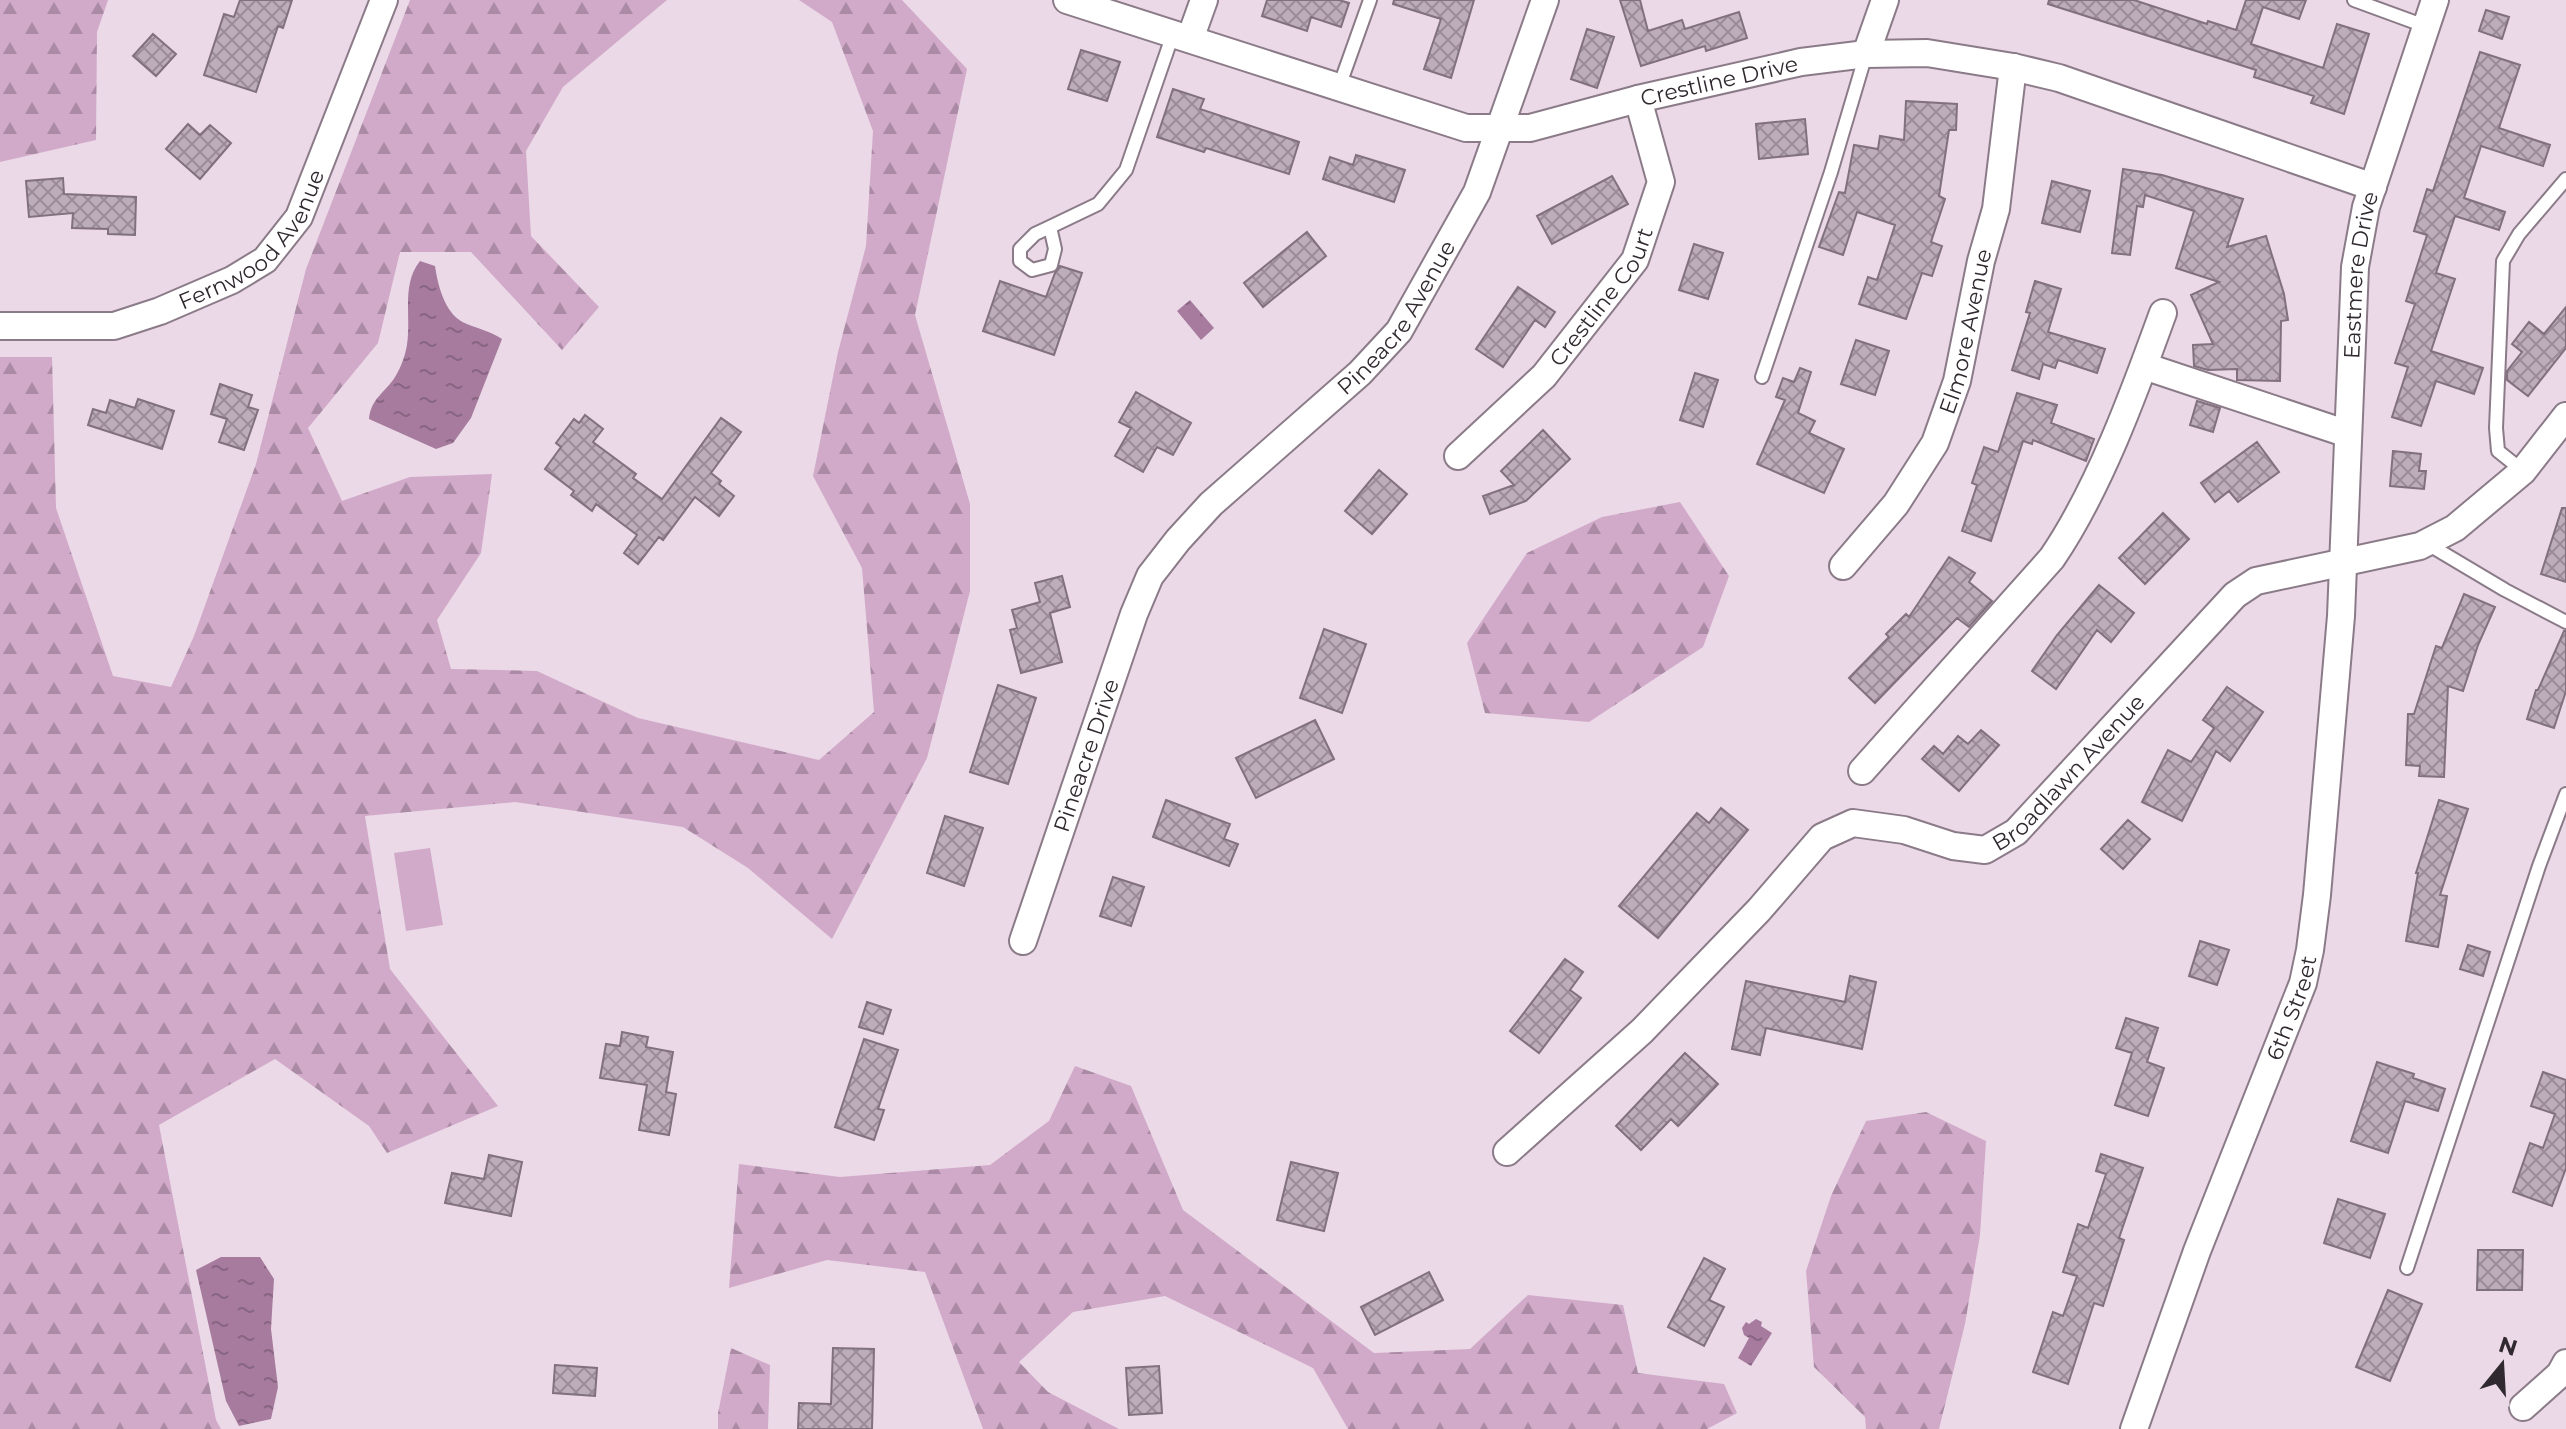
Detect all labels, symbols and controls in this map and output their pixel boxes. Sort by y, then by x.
street label: Crestline Drive [1638,50,1800,112]
street label: Fernwood Avenue [174,166,330,315]
street label: Eastmere Drive [2338,188,2384,360]
street label: Crestline Court [1544,224,1659,372]
street label: Pineacre Avenue [1332,236,1461,401]
street label: Elmore Avenue [1933,246,1998,418]
street label: Pineacre Drive [1048,675,1125,836]
street label: Broadlawn Avenue [1987,689,2151,857]
street label: 6th Street [2261,953,2322,1064]
north arrow [2462,1325,2542,1405]
text: N [2495,1331,2521,1362]

